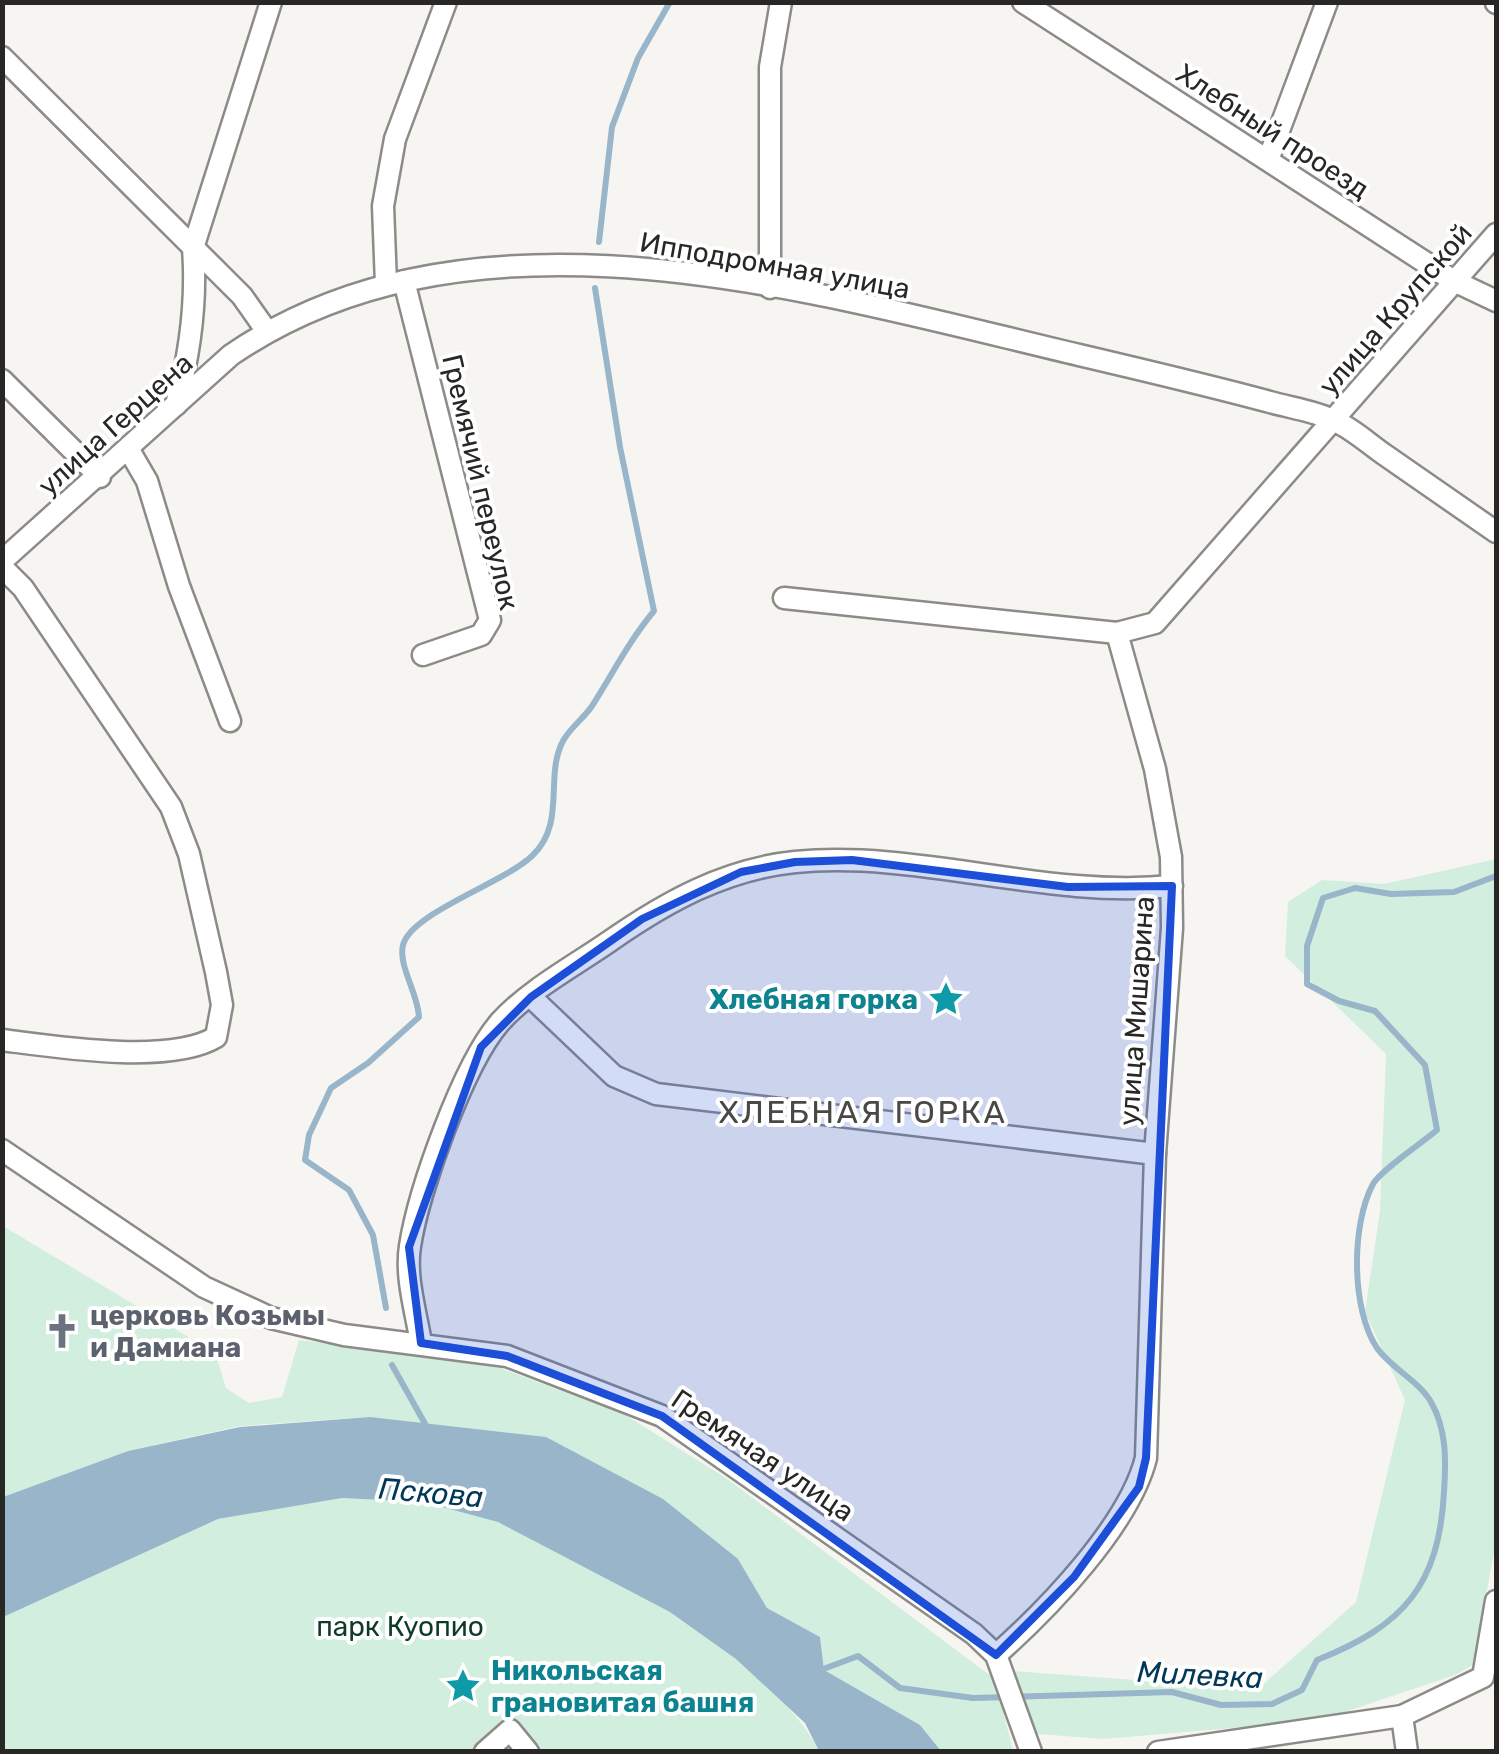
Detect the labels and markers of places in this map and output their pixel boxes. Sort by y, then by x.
place icon: Хлебная горка [927,980,965,1018]
place label: Хлебная горка [709,983,918,1016]
place label: церковь Козьмы и Дамиана [90,1299,325,1364]
church icon: церковь Козьмы и Дамиана [43,1312,81,1350]
place label: Никольская грановитая башня [491,1654,754,1719]
place icon: Никольская грановитая башня [444,1667,482,1705]

